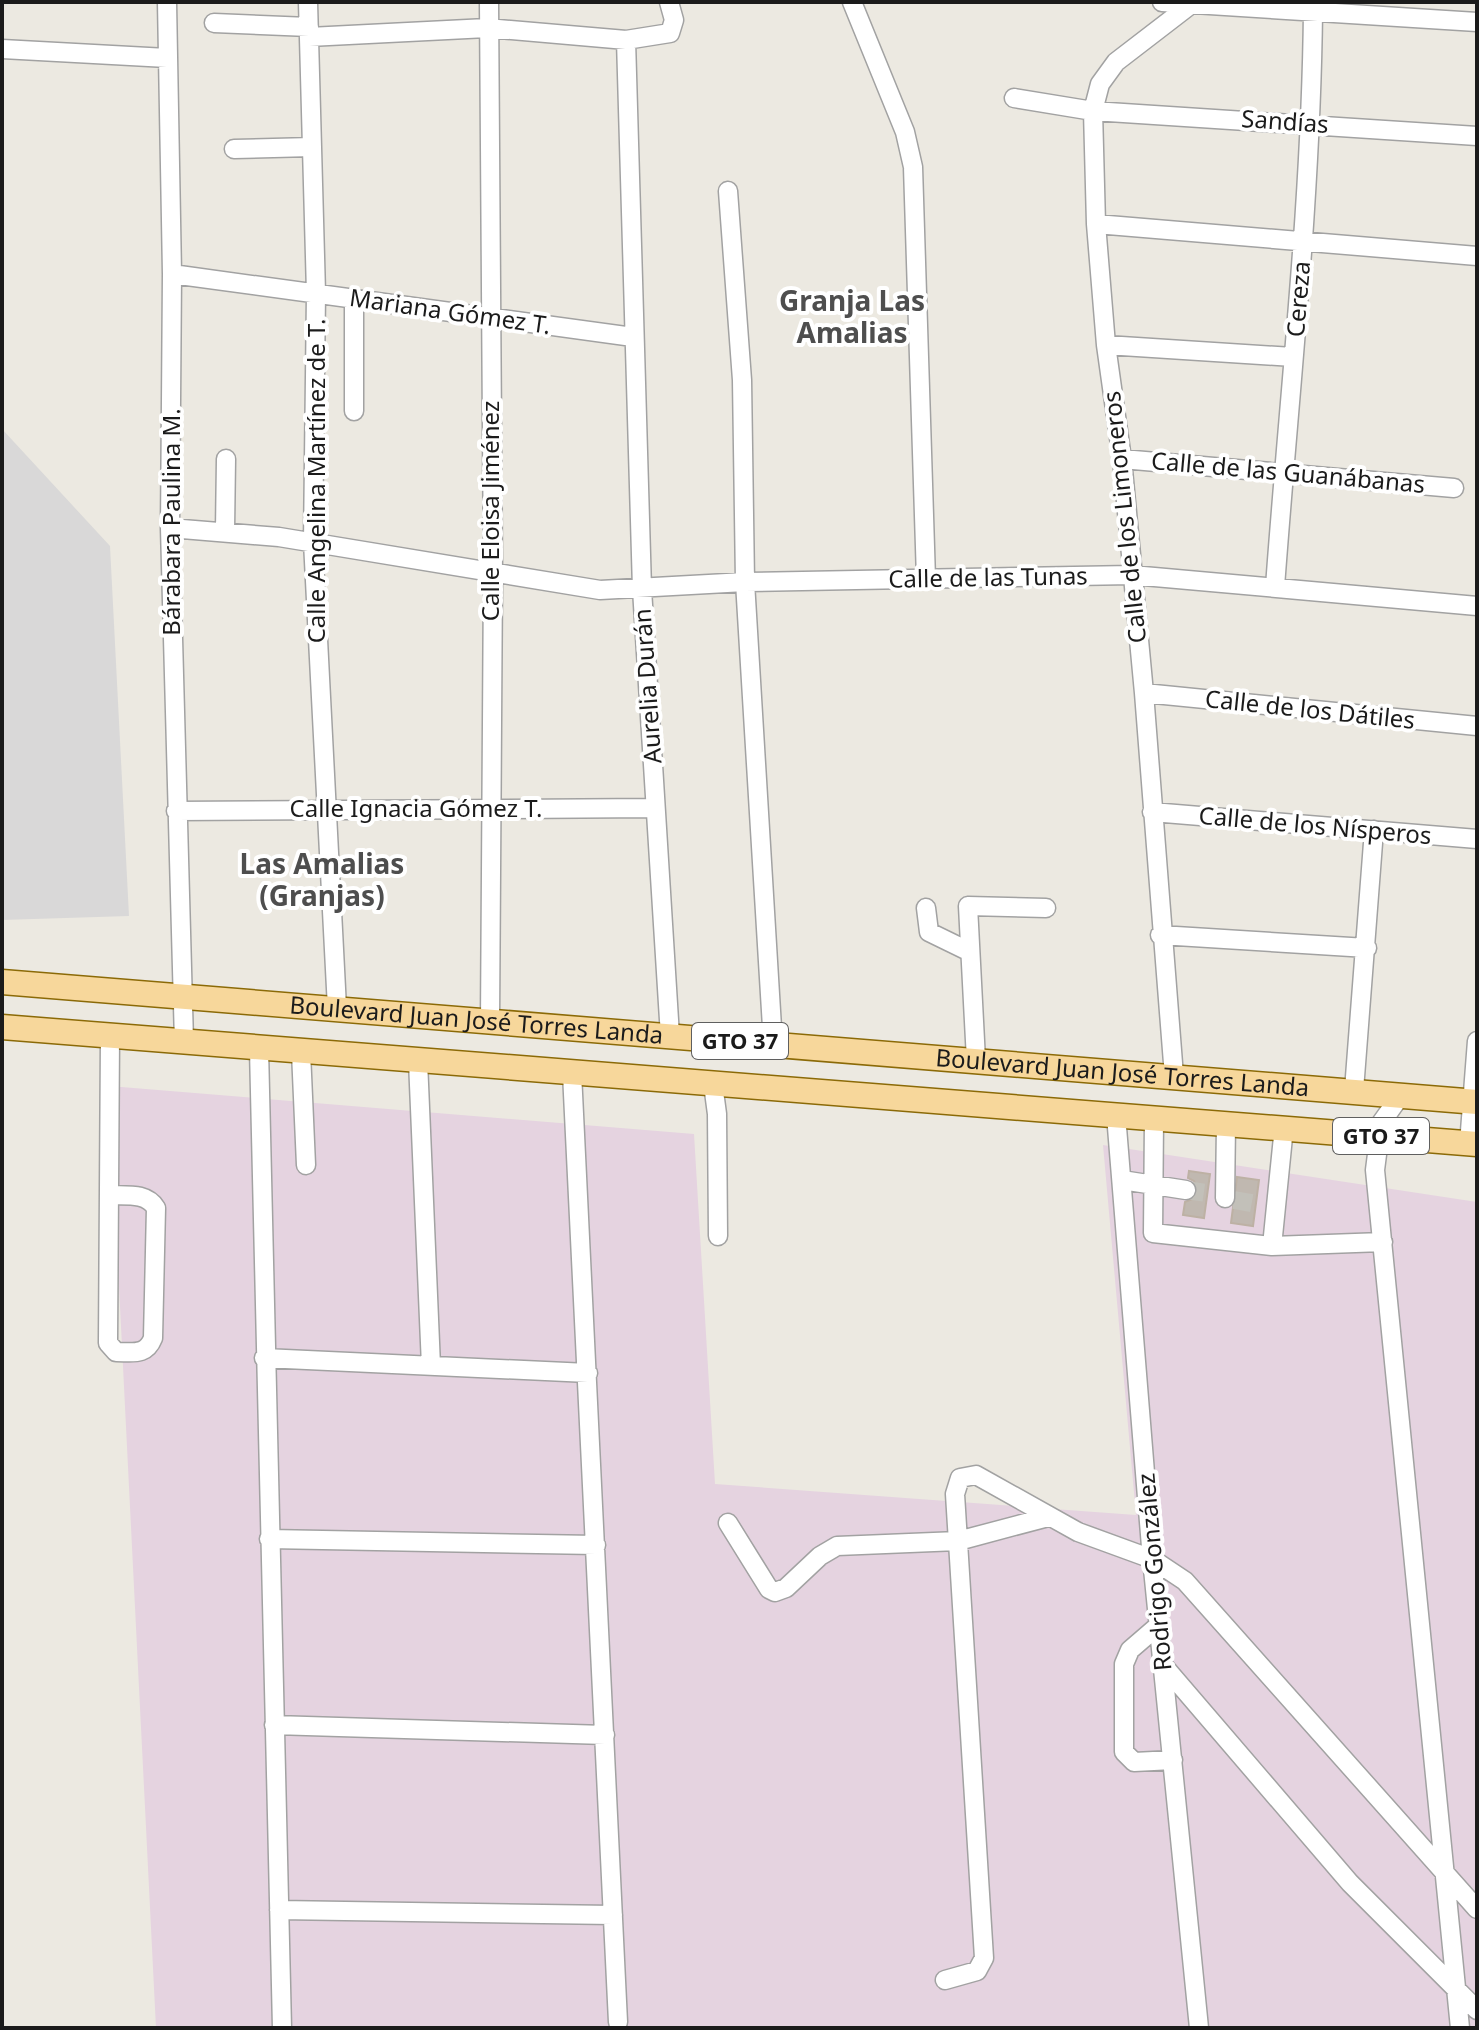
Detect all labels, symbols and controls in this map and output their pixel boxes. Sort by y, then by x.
street label: Sandías [1240,101,1330,140]
street label: Cereza [1278,259,1317,338]
street label: Mariana Gómez T. [347,280,553,341]
district label: Granja Las Amalias [779,281,925,351]
street label: Calle Angelina Martínez de T. [299,319,332,643]
street label: Calle de los Limoneros [1094,389,1153,645]
street label: Calle Eloisa Jiménez [473,401,506,621]
street label: Bárabara Paulina M. [154,408,187,636]
street label: Calle de las Guanábanas [1150,443,1426,500]
street label: Calle de las Tunas [888,558,1088,595]
street label: Aurelia Durán [625,607,668,765]
street label: Calle de los Dátiles [1204,681,1417,736]
street label: Calle Ignacia Gómez T. [290,791,542,824]
street label: Calle de los Nísperos [1197,798,1433,851]
district label: Las Amalias (Granjas) [240,844,404,914]
street label: Boulevard Juan José Torres Landa [288,987,665,1051]
road number: GTO 37 [692,1023,788,1059]
street label: Boulevard Juan José Torres Landa [934,1040,1311,1103]
road number: GTO 37 [1333,1118,1429,1154]
street label: Rodrigo González [1128,1472,1179,1672]

